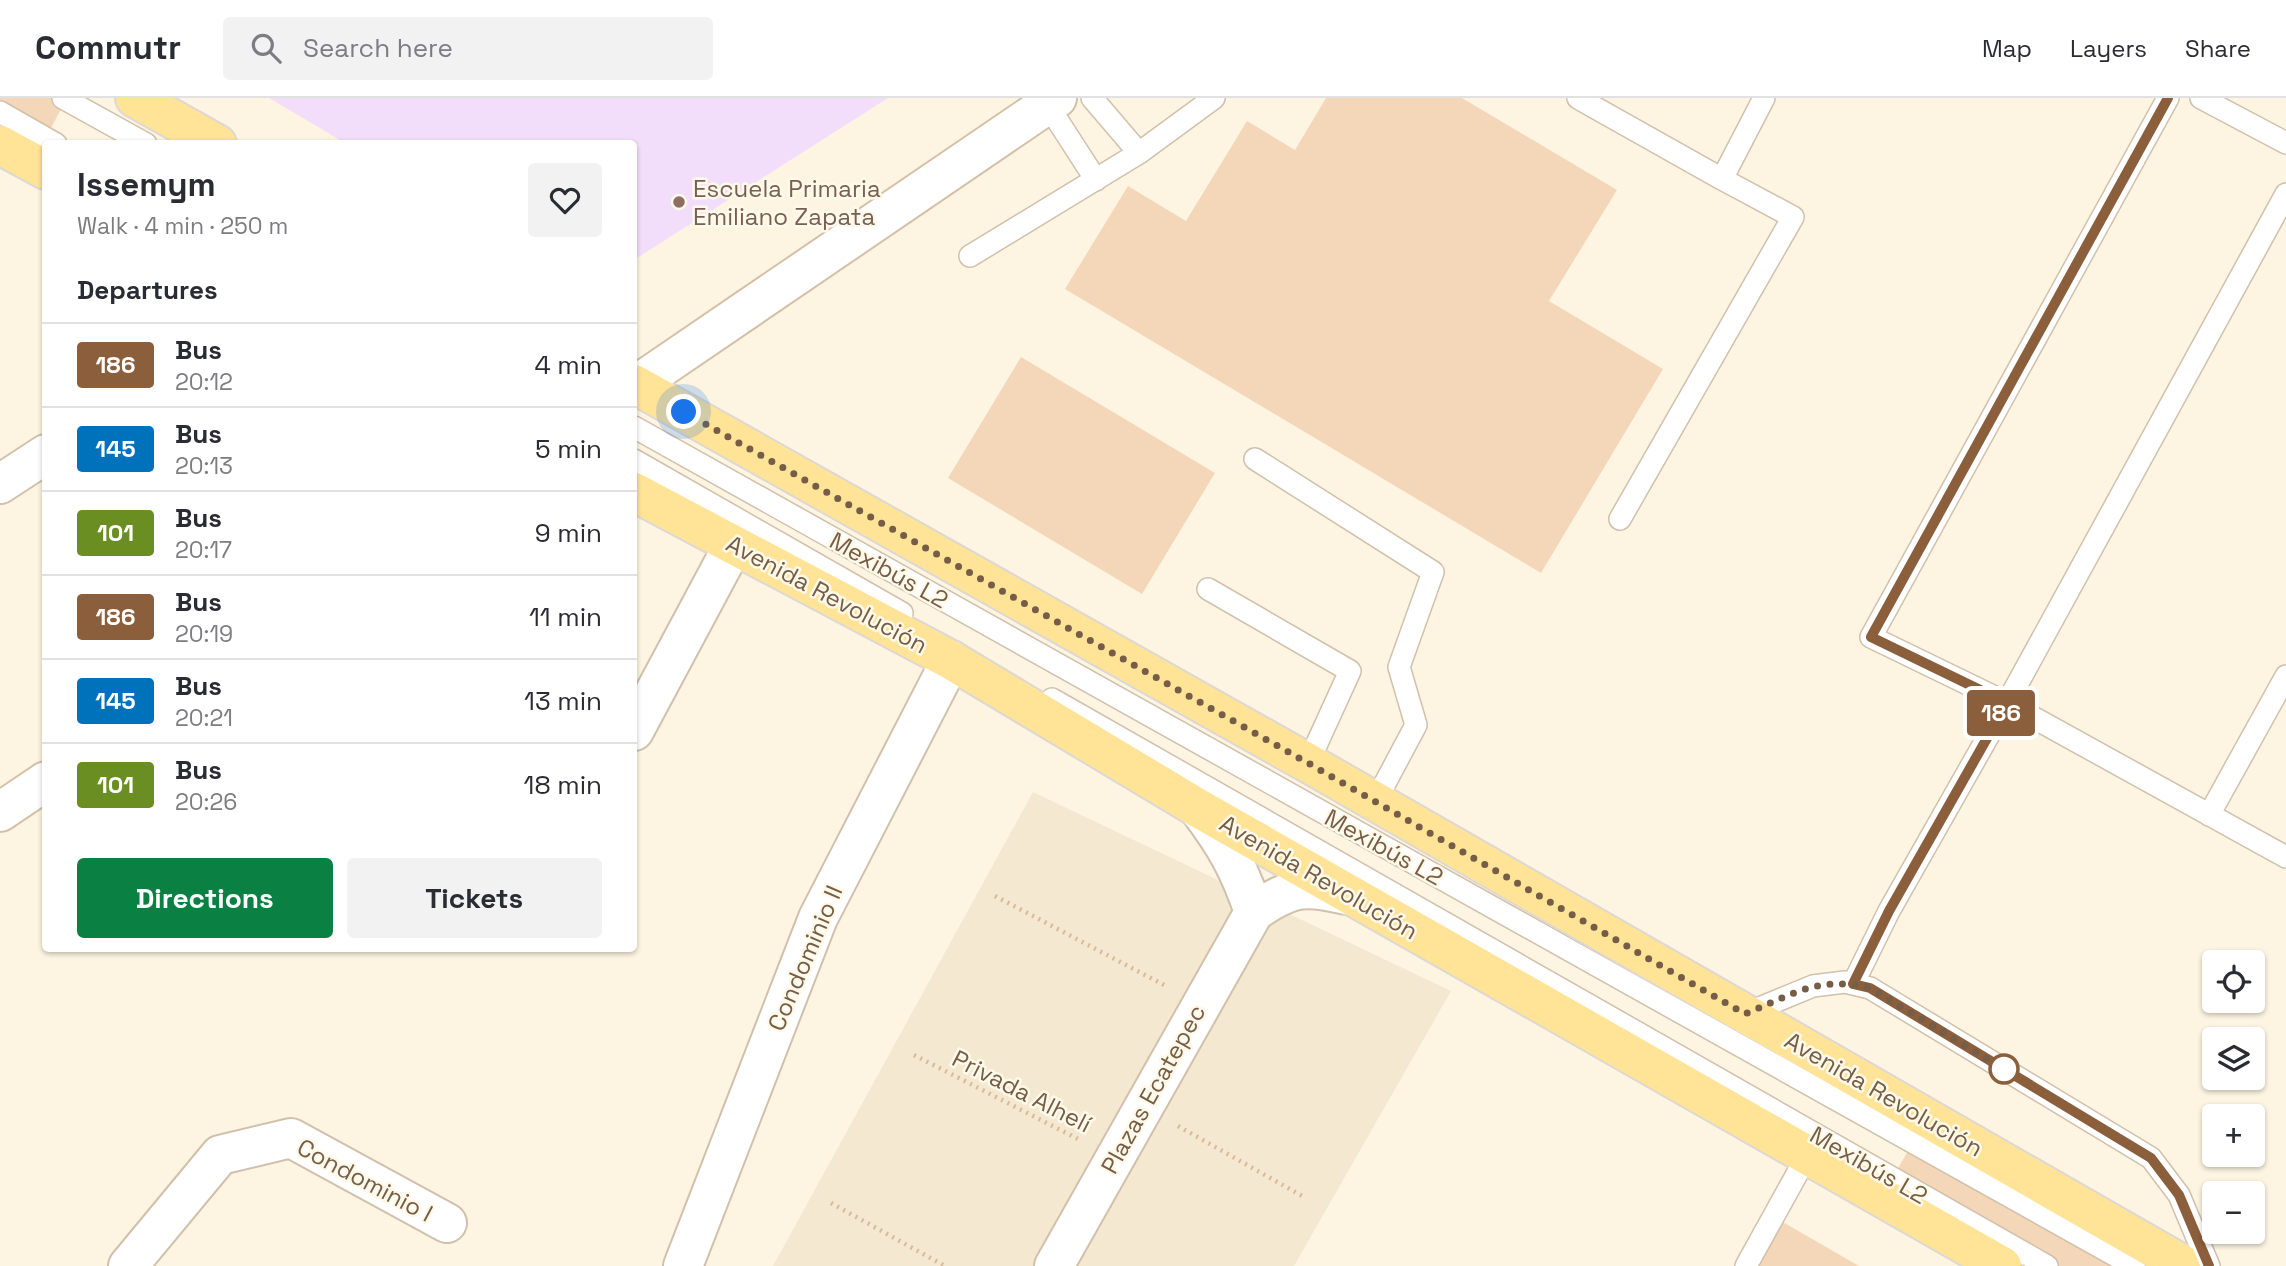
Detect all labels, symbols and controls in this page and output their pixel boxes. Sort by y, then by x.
search box [223,17,713,80]
text: Commutr [35,27,181,69]
icon: search [247,29,285,67]
text: Search here [303,31,453,65]
text: Map [1982,33,2032,64]
text: Layers [2070,33,2147,64]
text: Share [2185,33,2251,64]
button: heart [528,163,602,237]
text: Issemym [77,164,216,206]
place label: Escuela Primaria Emiliano Zapata [693,173,881,232]
marker: Escuela Primaria Emiliano Zapata [671,194,687,210]
text: Walk · 4 min · 250 m [77,211,288,241]
text: Departures [77,273,218,307]
text: Bus [175,333,222,367]
text: 4 min [534,348,602,382]
text: 186 [95,349,136,380]
text: 20:12 [175,367,233,397]
your location [666,394,701,429]
text: Bus [175,417,222,451]
text: 5 min [535,432,602,466]
text: 145 [95,433,136,464]
text: 20:13 [175,451,233,481]
text: Bus [175,501,222,535]
text: 9 min [535,516,602,550]
text: 101 [97,517,134,548]
street label: Mexibús L2 [824,525,954,615]
street label: Avenida Revolución [721,528,933,660]
text: 20:17 [175,535,232,565]
text: Bus [175,585,222,619]
text: 11 min [529,600,602,634]
text: 186 [95,601,136,632]
text: 20:19 [175,619,233,649]
text: Bus [175,669,222,703]
text: 13 min [524,684,602,718]
text: 145 [95,685,136,716]
line badge: 186 [1961,690,2041,736]
text: 186 [1981,697,2021,728]
text: 20:21 [175,703,233,733]
text: Bus [175,753,222,787]
text: 18 min [524,768,602,802]
text: 101 [97,769,134,800]
text: 20:26 [175,787,237,817]
street label: Mexibús L2 [1319,802,1449,892]
street label: Avenida Revolución [1214,808,1424,946]
button: Directions [77,858,333,938]
button: Tickets [347,858,602,938]
street label: Condominio II [760,881,850,1035]
map controls [2202,950,2265,1244]
button: locate [2202,950,2265,1013]
street label: Plazas Ecatepec [1094,999,1212,1179]
street label: Avenida Revolución [1779,1025,1989,1163]
button: layers [2202,1027,2265,1090]
street label: Privada Alhelí [947,1043,1097,1139]
unlabelled marker [1989,1054,2019,1084]
button: + [2202,1104,2265,1167]
street label: Mexibús L2 [1805,1119,1933,1211]
street label: Condominio I [292,1131,438,1229]
button: − [2202,1181,2265,1244]

